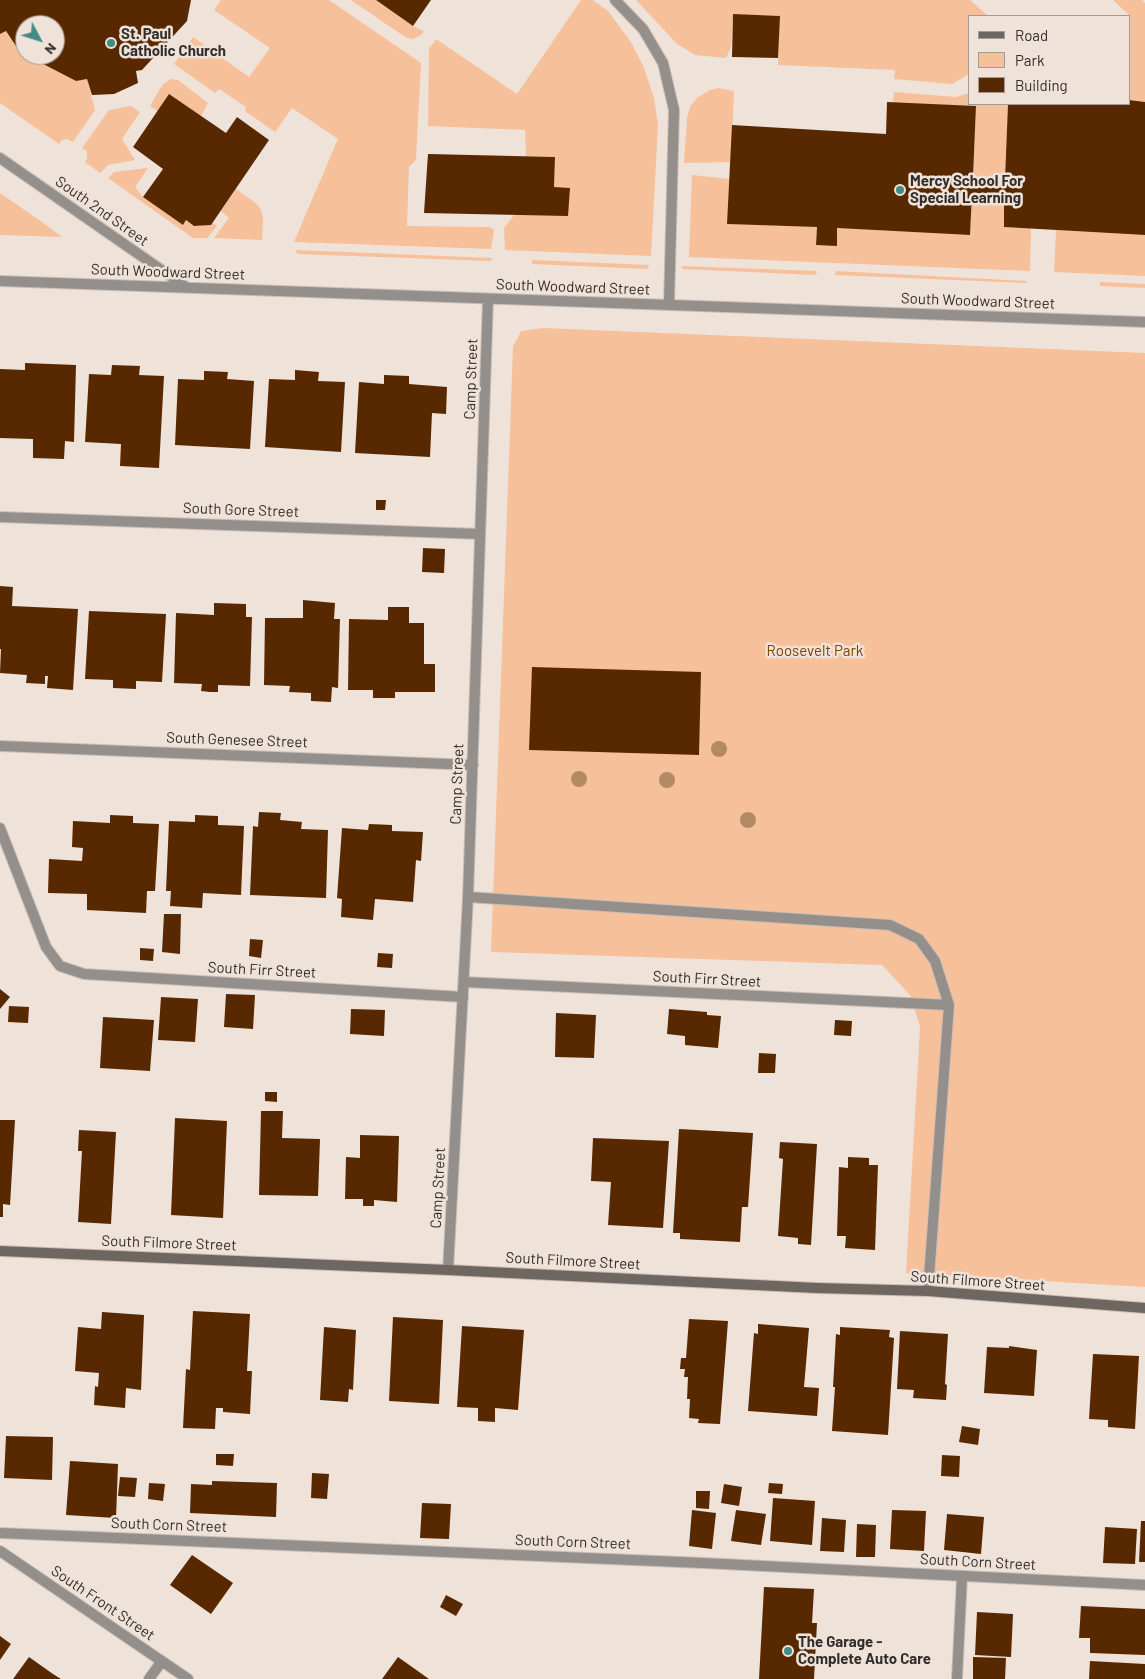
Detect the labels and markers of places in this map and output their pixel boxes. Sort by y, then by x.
place label: St. Paul Catholic Church [121,25,226,60]
marker: St. Paul Catholic Church [105,37,117,49]
place label: Mercy School For Special Learning [910,172,1023,207]
marker: Mercy School For Special Learning [894,184,906,196]
place label: The Garage - Complete Auto Care [798,1633,931,1668]
marker: The Garage - Complete Auto Care [782,1645,794,1657]

